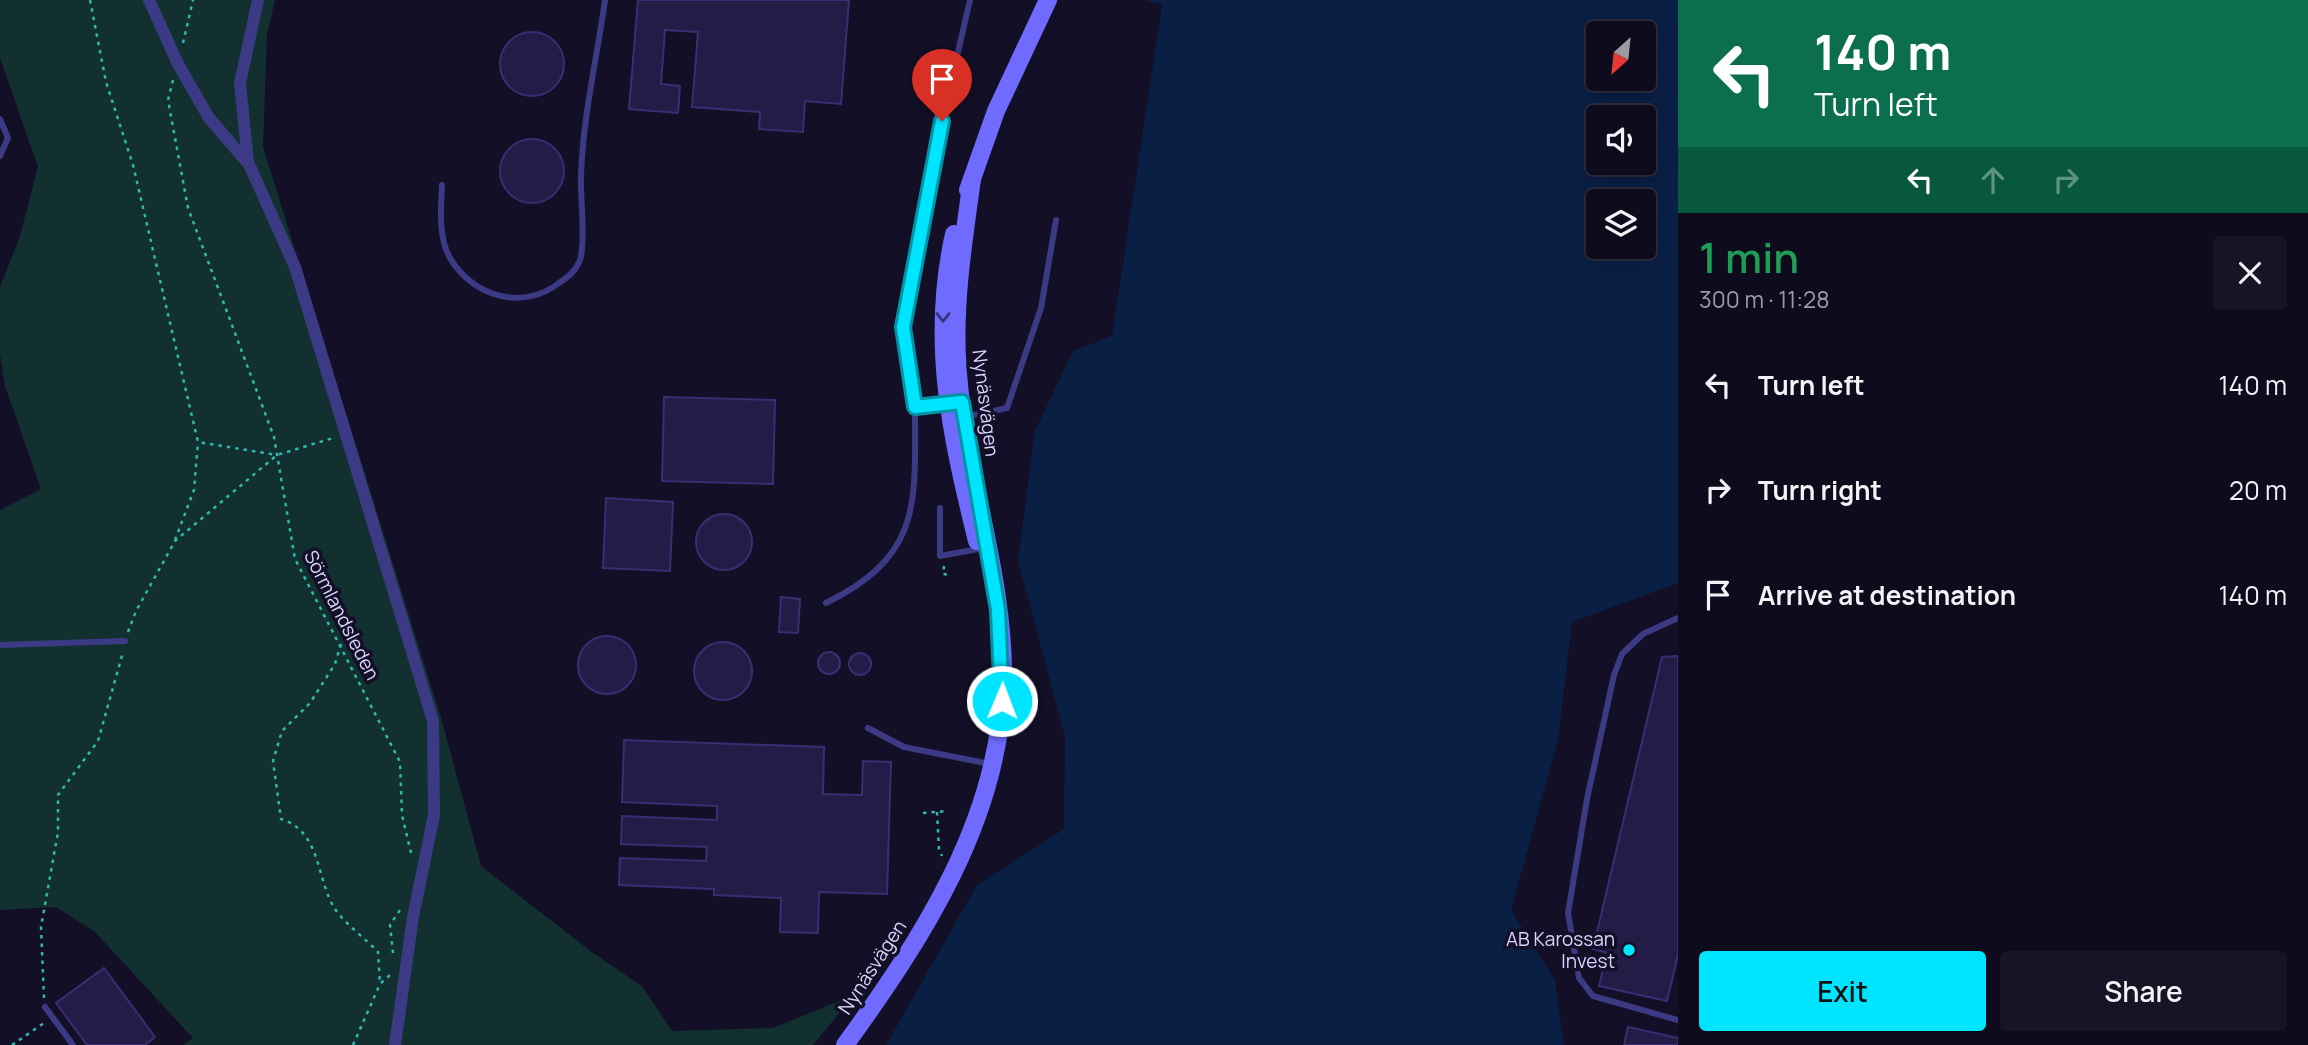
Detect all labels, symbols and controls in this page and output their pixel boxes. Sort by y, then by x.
text: 140 m [1814,18,1951,85]
north arrow [1586,21,1656,91]
map controls [1586,21,1656,259]
icon: left [1699,28,1790,119]
pin [912,49,972,121]
icon: arrive [923,60,961,98]
text: Turn left [1814,82,1938,126]
button: sound [1586,105,1656,175]
icon: left [1901,161,1939,199]
icon: ahead [1974,161,2012,199]
icon: right [2047,161,2085,199]
button: layers [1586,189,1656,259]
text: 1 min [1699,228,1799,286]
button: close [2213,236,2287,310]
text: 300 m · 11:28 [1699,283,1830,315]
one-way arrow [935,312,951,323]
street label: Nynäsvägen [967,348,1005,458]
icon: left [1699,366,1737,404]
text: Turn left [1758,367,1865,403]
text: 140 m [2218,367,2287,403]
icon: right [1699,471,1737,509]
text: Turn right [1758,472,1882,508]
text: 20 m [2229,472,2287,508]
street label: Sörmlandsleden [298,546,386,684]
icon: arrive [1699,576,1737,614]
text: Arrive at destination [1758,577,2016,613]
text: 140 m [2218,577,2287,613]
position arrow [965,664,1039,738]
street label: Nynäsvägen [832,915,912,1019]
place label: AB Karossan Invest [1506,926,1615,974]
marker: AB Karossan Invest [1621,942,1637,958]
button: Exit [1699,951,1986,1031]
button: Share [2000,951,2287,1031]

